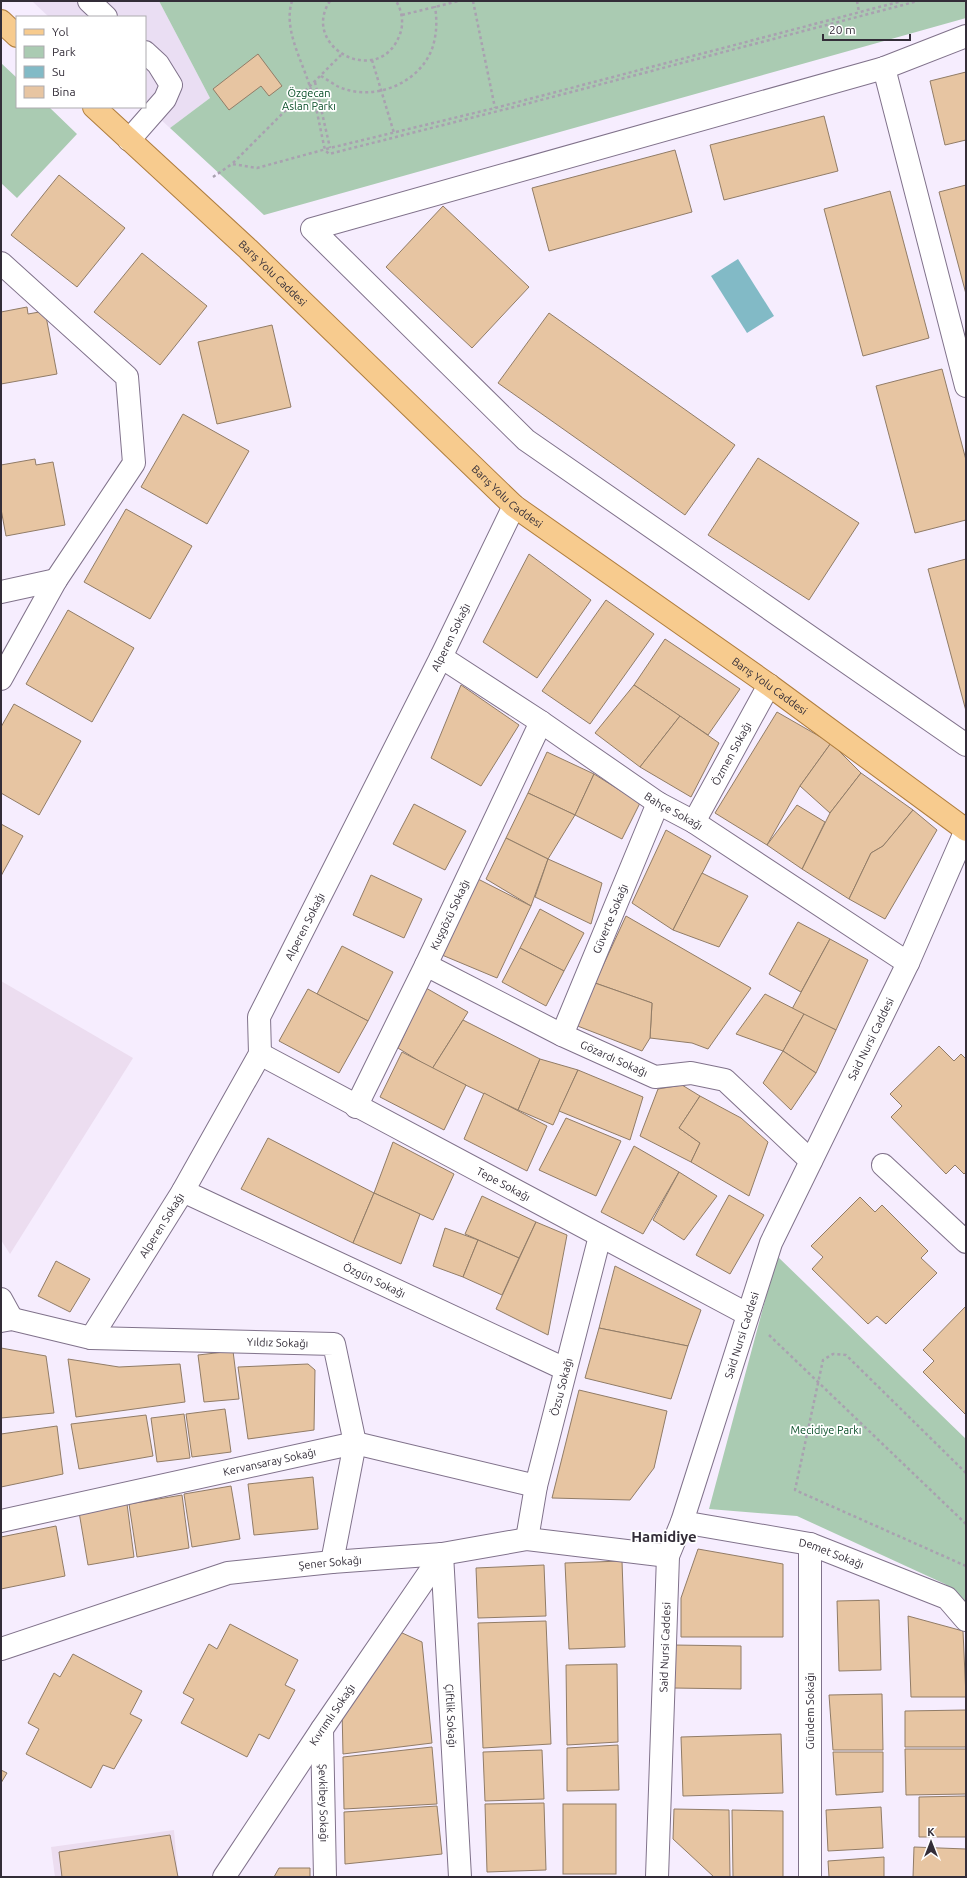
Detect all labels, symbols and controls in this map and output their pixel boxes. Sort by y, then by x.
legend [16,16,146,108]
scale bar [823,16,910,42]
text: 20 m [829,23,856,36]
text: Yol [52,25,69,38]
text: Park [52,45,76,58]
text: Su [52,65,65,78]
text: Bina [52,85,76,98]
park label: Özgecan Aslan Parkı [282,87,336,112]
street label: Barış Yolu Caddesi [236,238,309,308]
street label: Barış Yolu Caddesi [469,463,545,530]
street label: Alperen Sokağı [429,601,472,673]
street label: Barış Yolu Caddesi [730,655,810,717]
street label: Özmen Sokağı [709,720,754,787]
street label: Bahçe Sokağı [642,789,705,832]
street label: Kuşgözü Sokağı [428,877,472,952]
street label: Güverte Sokağı [590,882,630,955]
street label: Alperen Sokağı [283,891,327,962]
street label: Said Nursi Caddesi [846,996,896,1082]
street label: Gözardı Sokağı [578,1038,650,1079]
street label: Tepe Sokağı [475,1165,532,1203]
street label: Alperen Sokağı [137,1191,186,1260]
street label: Özgün Sokağı [341,1260,407,1300]
street label: Said Nursi Caddesi [722,1290,761,1380]
street label: Yıldız Sokağı [247,1336,308,1349]
street label: Özsu Sokağı [548,1357,575,1417]
park label: Mecidiye Parkı [791,1424,861,1436]
street label: Kervansaray Sokağı [222,1446,317,1478]
district label: Hamidiye [631,1528,697,1545]
street label: Demet Sokağı [798,1536,866,1571]
street label: Şener Sokağı [298,1554,362,1572]
street label: Said Nursi Caddesi [657,1602,672,1692]
street label: Gündem Sokağı [804,1673,816,1749]
street label: Kıvrımlı Sokağı [307,1682,357,1748]
street label: Çiftlik Sokağı [443,1683,459,1748]
street label: Şevkibey Sokağı [317,1764,330,1842]
north arrow [911,1822,951,1862]
text: K [927,1826,935,1838]

